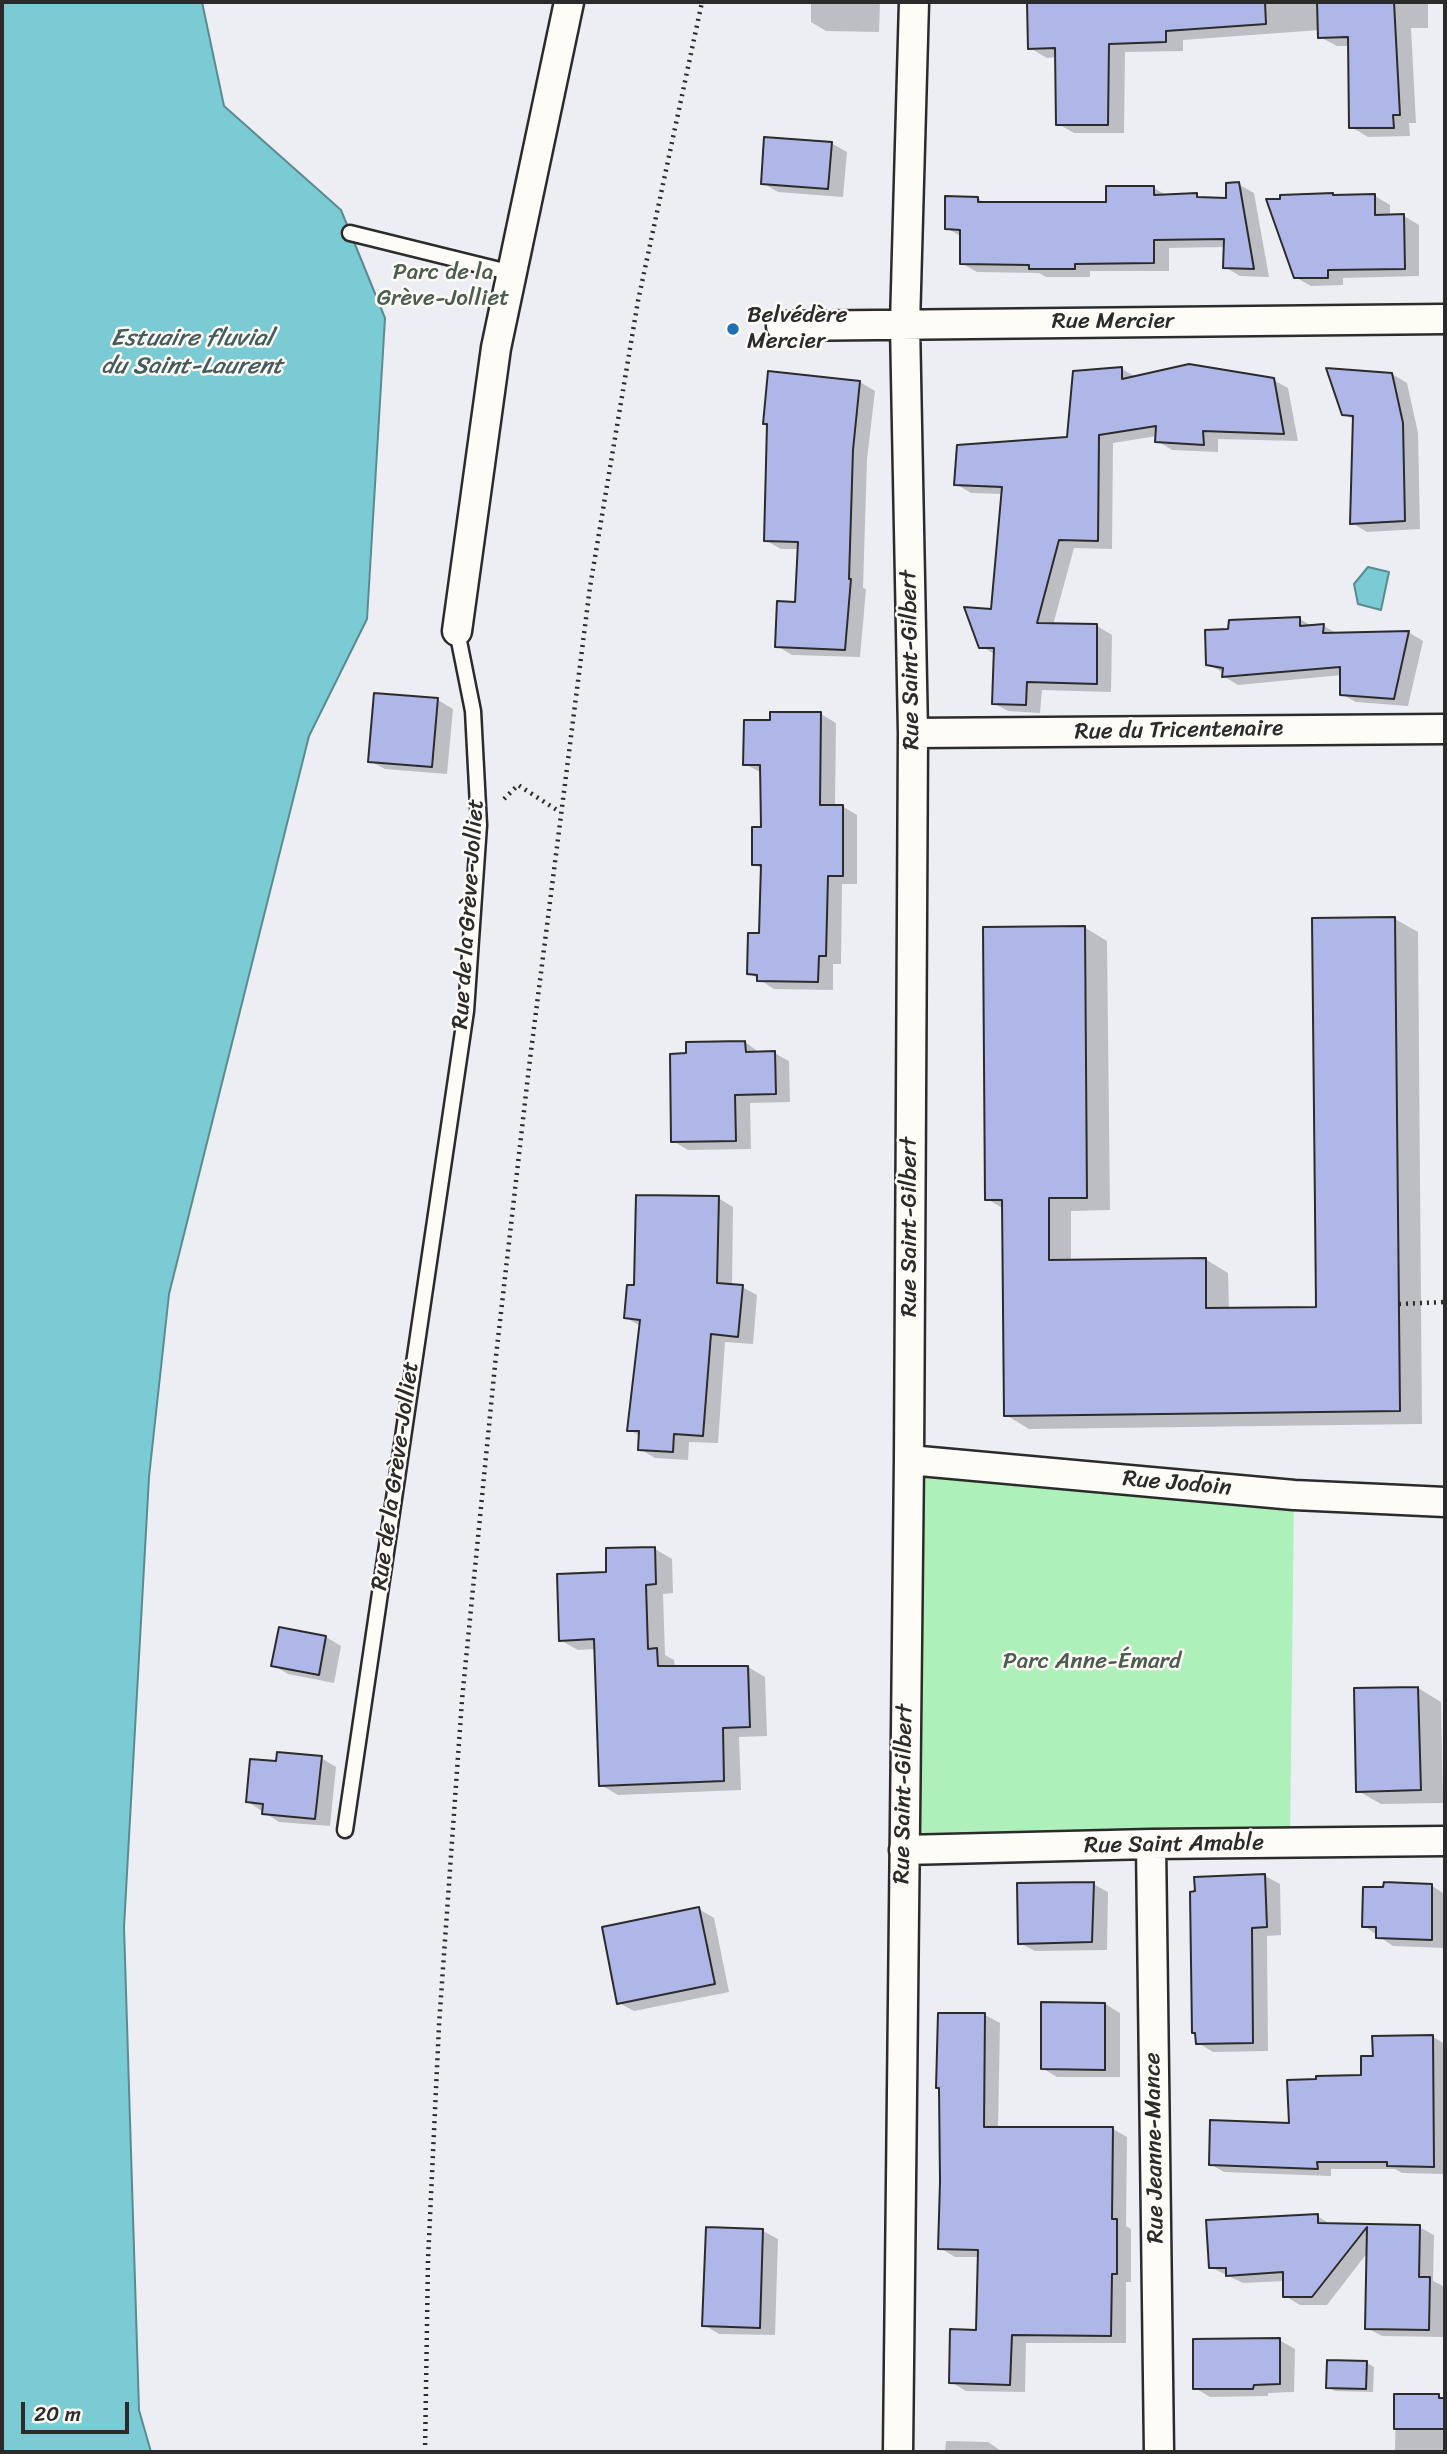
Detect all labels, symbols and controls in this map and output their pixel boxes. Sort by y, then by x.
park label: Parc de la Grève-Jolliet [377,259,509,313]
place label: Belvédère Mercier [747,302,848,356]
street label: Rue Mercier [1052,308,1174,336]
marker: Belvédère Mercier [725,321,741,337]
water label: Estuaire fluvial du Saint-Laurent [101,325,283,381]
street label: Rue Saint-Gilbert [896,570,926,750]
street label: Rue du Tricentenaire [1074,715,1284,747]
street label: Rue de la Grève-Jolliet [447,798,491,1030]
street label: Rue Saint-Gilbert [896,1137,924,1317]
street label: Rue de la Grève-Jolliet [366,1360,426,1592]
street label: Rue Jodoin [1121,1465,1233,1503]
park label: Parc Anne-Émard [1003,1648,1181,1676]
street label: Rue Saint-Gilbert [889,1704,919,1884]
street label: Rue Saint Amable [1084,1830,1264,1860]
street label: Rue Jeanne-Mance [1140,2052,1170,2244]
scale bar [24,2388,133,2432]
text: 20 m [34,2395,81,2433]

